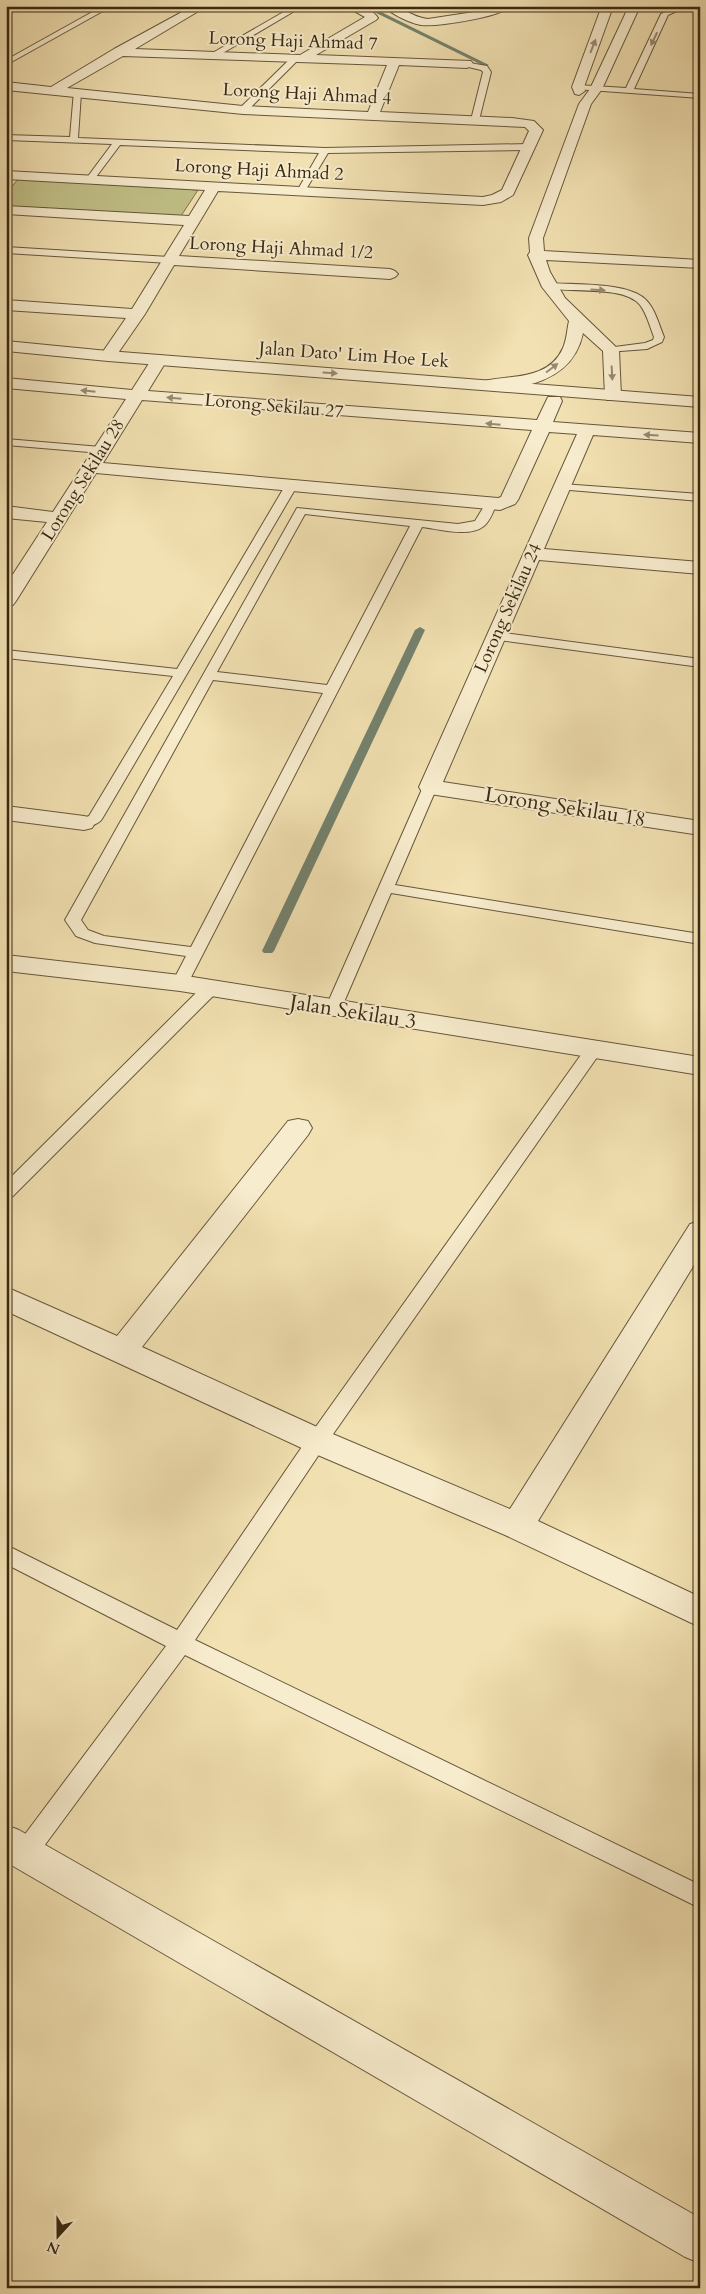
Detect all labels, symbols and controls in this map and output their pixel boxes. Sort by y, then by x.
street label: Lorong Haji Ahmad 7 [208,26,378,56]
one-way arrow [649,32,657,46]
one-way arrow [589,38,597,53]
street label: Lorong Haji Ahmad 4 [222,77,392,111]
street label: Lorong Haji Ahmad 2 [174,153,344,187]
street label: Lorong Haji Ahmad 1/2 [188,231,374,265]
one-way arrow [591,286,607,294]
street label: Jalan Dato' Lim Hoe Lek [255,336,450,374]
one-way arrow [545,363,558,374]
one-way arrow [608,365,616,381]
one-way arrow [322,369,338,377]
one-way arrow [79,386,95,394]
street label: Lorong Sekilau 27 [203,387,345,425]
one-way arrow [166,394,182,402]
street label: Lorong Sekilau 28 [35,414,131,546]
one-way arrow [485,419,501,427]
one-way arrow [643,430,659,438]
street label: Lorong Sekilau 24 [468,539,548,677]
street label: Lorong Sekilau 18 [482,780,648,834]
street label: Jalan Sekilau 3 [285,987,418,1036]
north arrow [32,2212,82,2262]
text: N [44,2237,63,2259]

